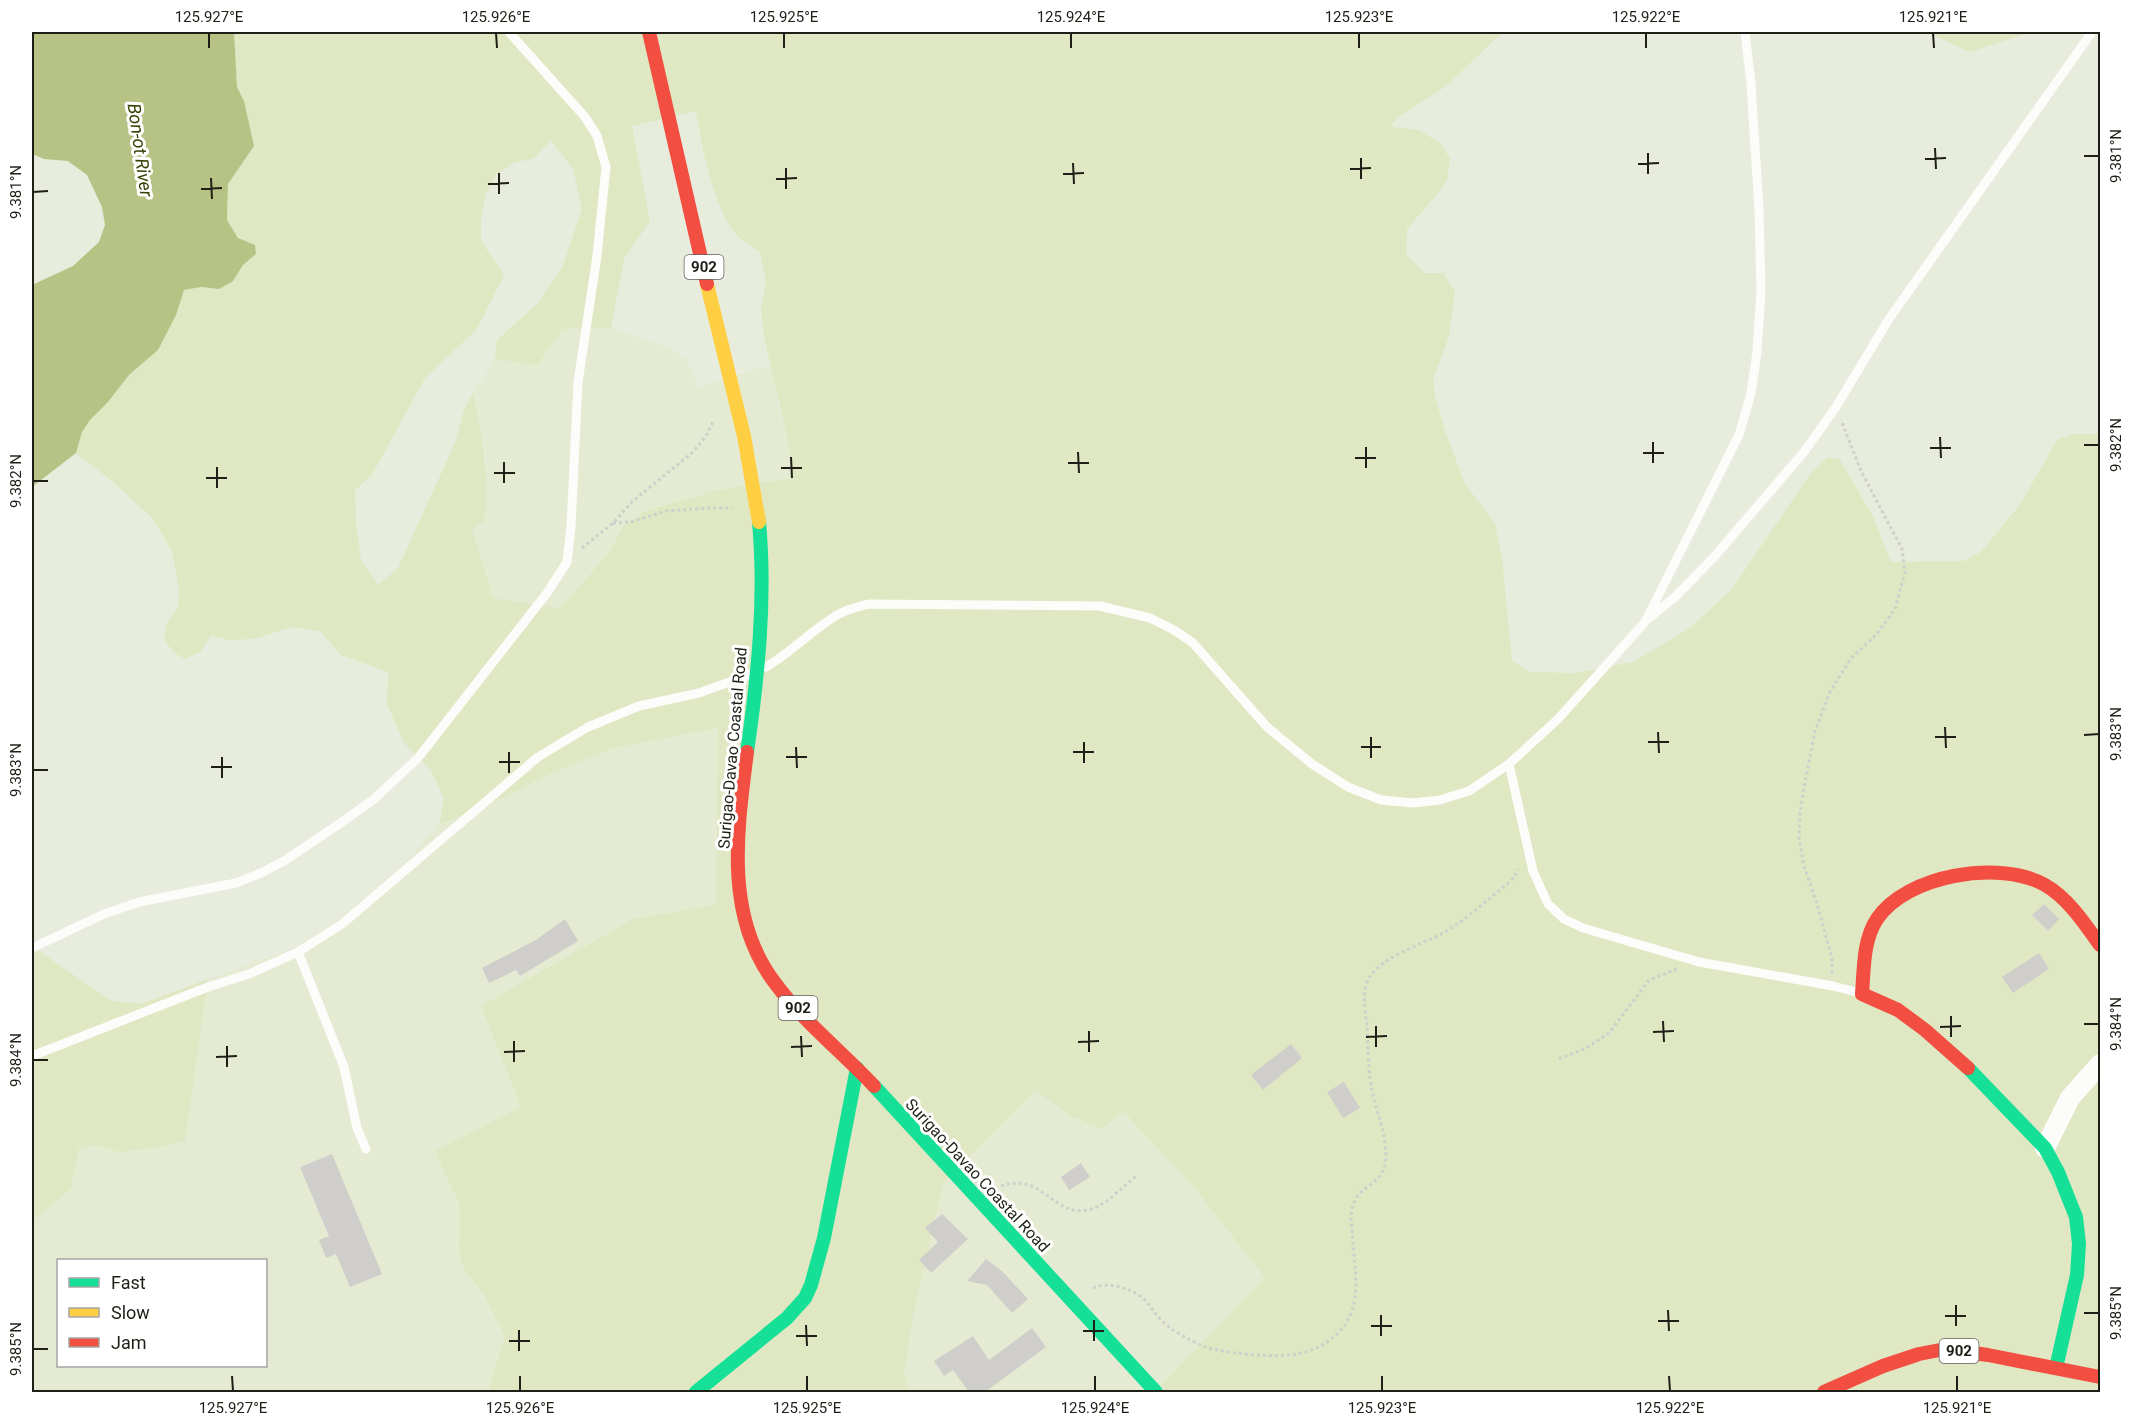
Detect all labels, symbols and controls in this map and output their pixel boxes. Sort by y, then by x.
text: 125.927°E [175,8,244,26]
text: 125.926°E [462,8,531,26]
text: 125.925°E [750,8,819,26]
text: 125.924°E [1037,8,1106,26]
text: 125.923°E [1325,8,1394,26]
text: 125.922°E [1612,8,1681,26]
text: 125.921°E [1899,8,1968,26]
water label: Bon-ot River [124,102,158,199]
text: 9.381°N [2107,129,2125,183]
text: 9.381°N [7,165,25,219]
road number: 902 [684,255,724,279]
text: 9.382°N [2107,418,2125,472]
text: 9.382°N [7,454,25,508]
street label: Surigao-Davao Coastal Road [714,646,751,850]
text: 9.383°N [2107,707,2125,761]
text: 9.383°N [7,743,25,797]
road number: 902 [778,996,818,1020]
text: 9.384°N [2107,997,2125,1051]
text: 9.384°N [7,1033,25,1087]
street label: Surigao-Davao Coastal Road [902,1095,1054,1256]
legend [57,1259,267,1367]
text: Fast [111,1272,146,1293]
text: 9.385°N [2107,1286,2125,1340]
text: Slow [111,1302,150,1323]
text: 9.385°N [7,1322,25,1376]
text: Jam [111,1332,147,1353]
road number: 902 [1940,1339,1978,1363]
text: 125.927°E [199,1399,268,1417]
text: 125.926°E [486,1399,555,1417]
text: 125.925°E [773,1399,842,1417]
text: 125.924°E [1061,1399,1130,1417]
text: 125.923°E [1348,1399,1417,1417]
text: 125.922°E [1636,1399,1705,1417]
text: 125.921°E [1923,1399,1992,1417]

